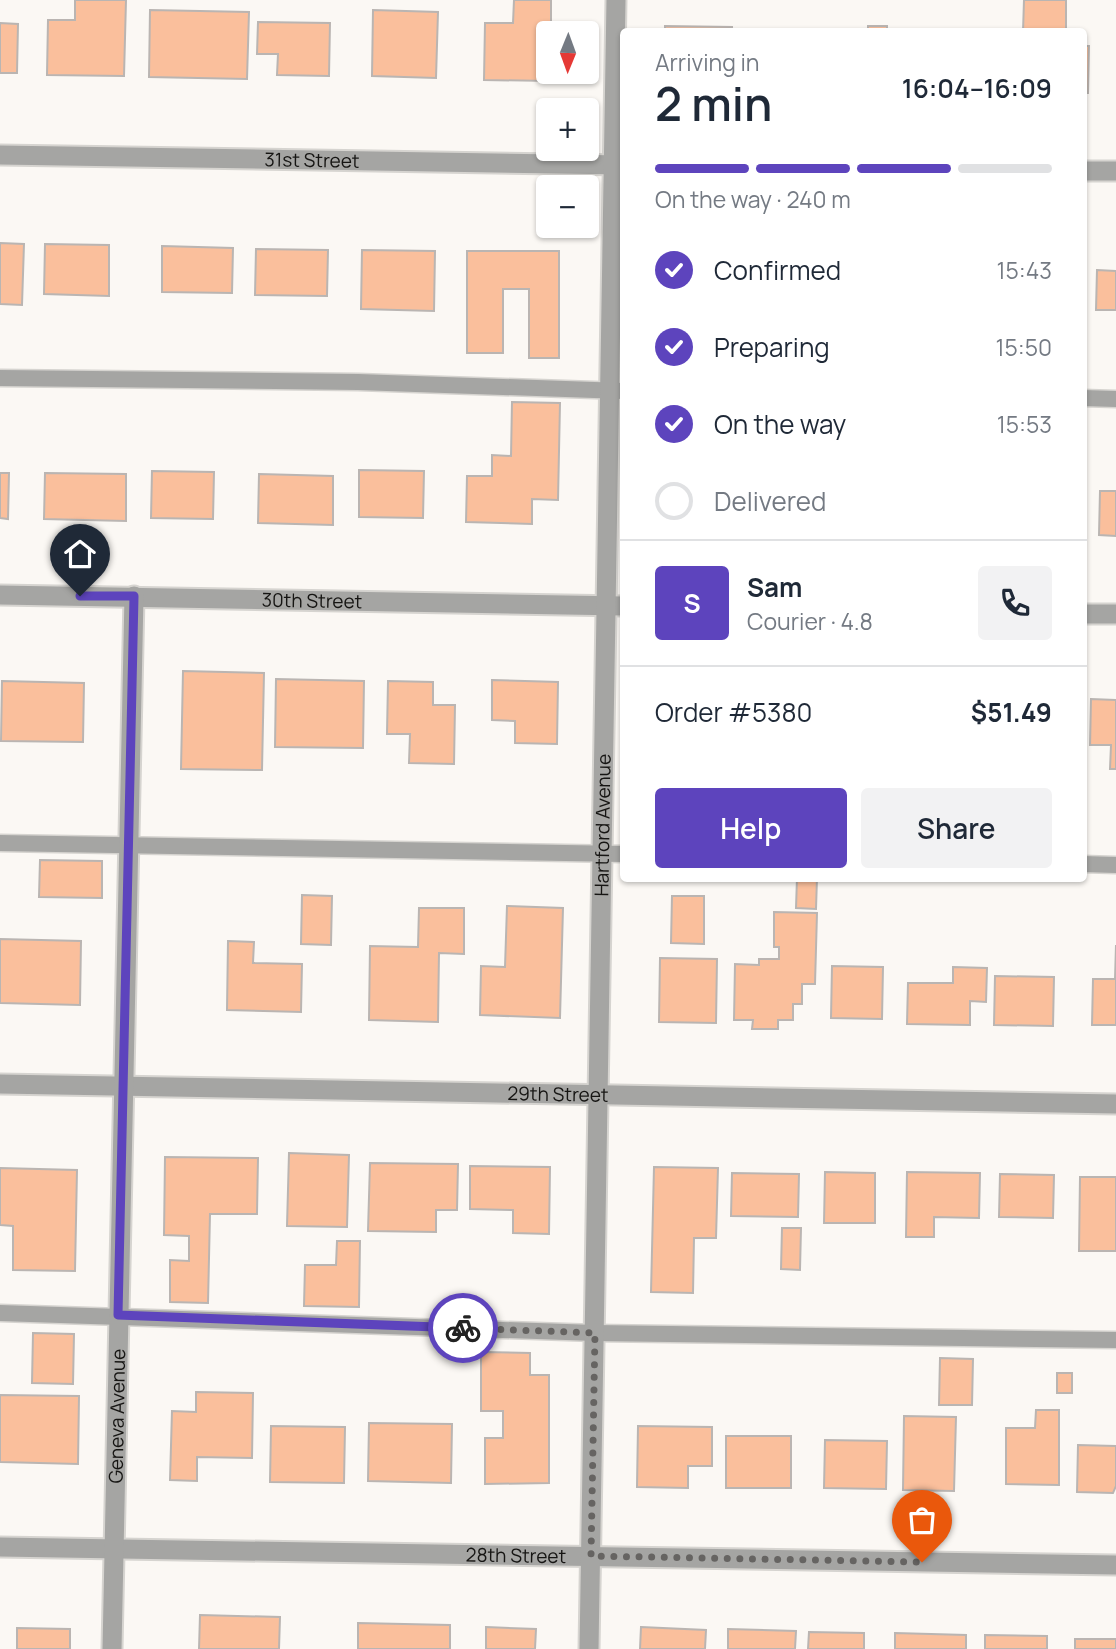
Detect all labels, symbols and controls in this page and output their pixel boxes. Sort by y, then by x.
north arrow [536,21,598,84]
map controls [536,21,599,238]
text: Arriving in [655,46,760,78]
text: 16:04–16:09 [902,70,1052,106]
text: 2 min [655,72,772,135]
button: + [536,98,599,161]
street label: 31st Street [264,146,360,174]
button: − [536,175,599,238]
text: On the way · 240 m [655,183,851,215]
icon: check [655,251,693,289]
text: Confirmed [714,252,841,288]
text: 15:43 [997,254,1052,286]
icon: check [655,328,693,366]
text: Preparing [714,329,830,365]
text: 15:50 [996,331,1052,363]
icon: check [655,405,693,443]
text: On the way [714,406,846,442]
text: 15:53 [997,408,1052,440]
text: Delivered [714,483,826,519]
pin [50,524,110,596]
icon: home [61,535,99,573]
button: phone [978,566,1052,640]
text: Sam [747,569,802,605]
text: S [683,585,701,621]
street label: 30th Street [261,587,363,614]
text: Courier · 4.8 [747,605,873,637]
text: Order #5380 [655,694,812,730]
text: $51.49 [971,694,1052,730]
street label: Hartford Avenue [588,754,617,897]
button: Help [655,788,847,868]
button: Share [861,788,1052,868]
street label: 29th Street [507,1080,609,1108]
courier [428,1293,498,1363]
icon: bike [444,1309,482,1347]
street label: Geneva Avenue [102,1348,131,1484]
pin [892,1490,952,1562]
icon: bag [903,1501,941,1539]
street label: 28th Street [465,1542,566,1569]

